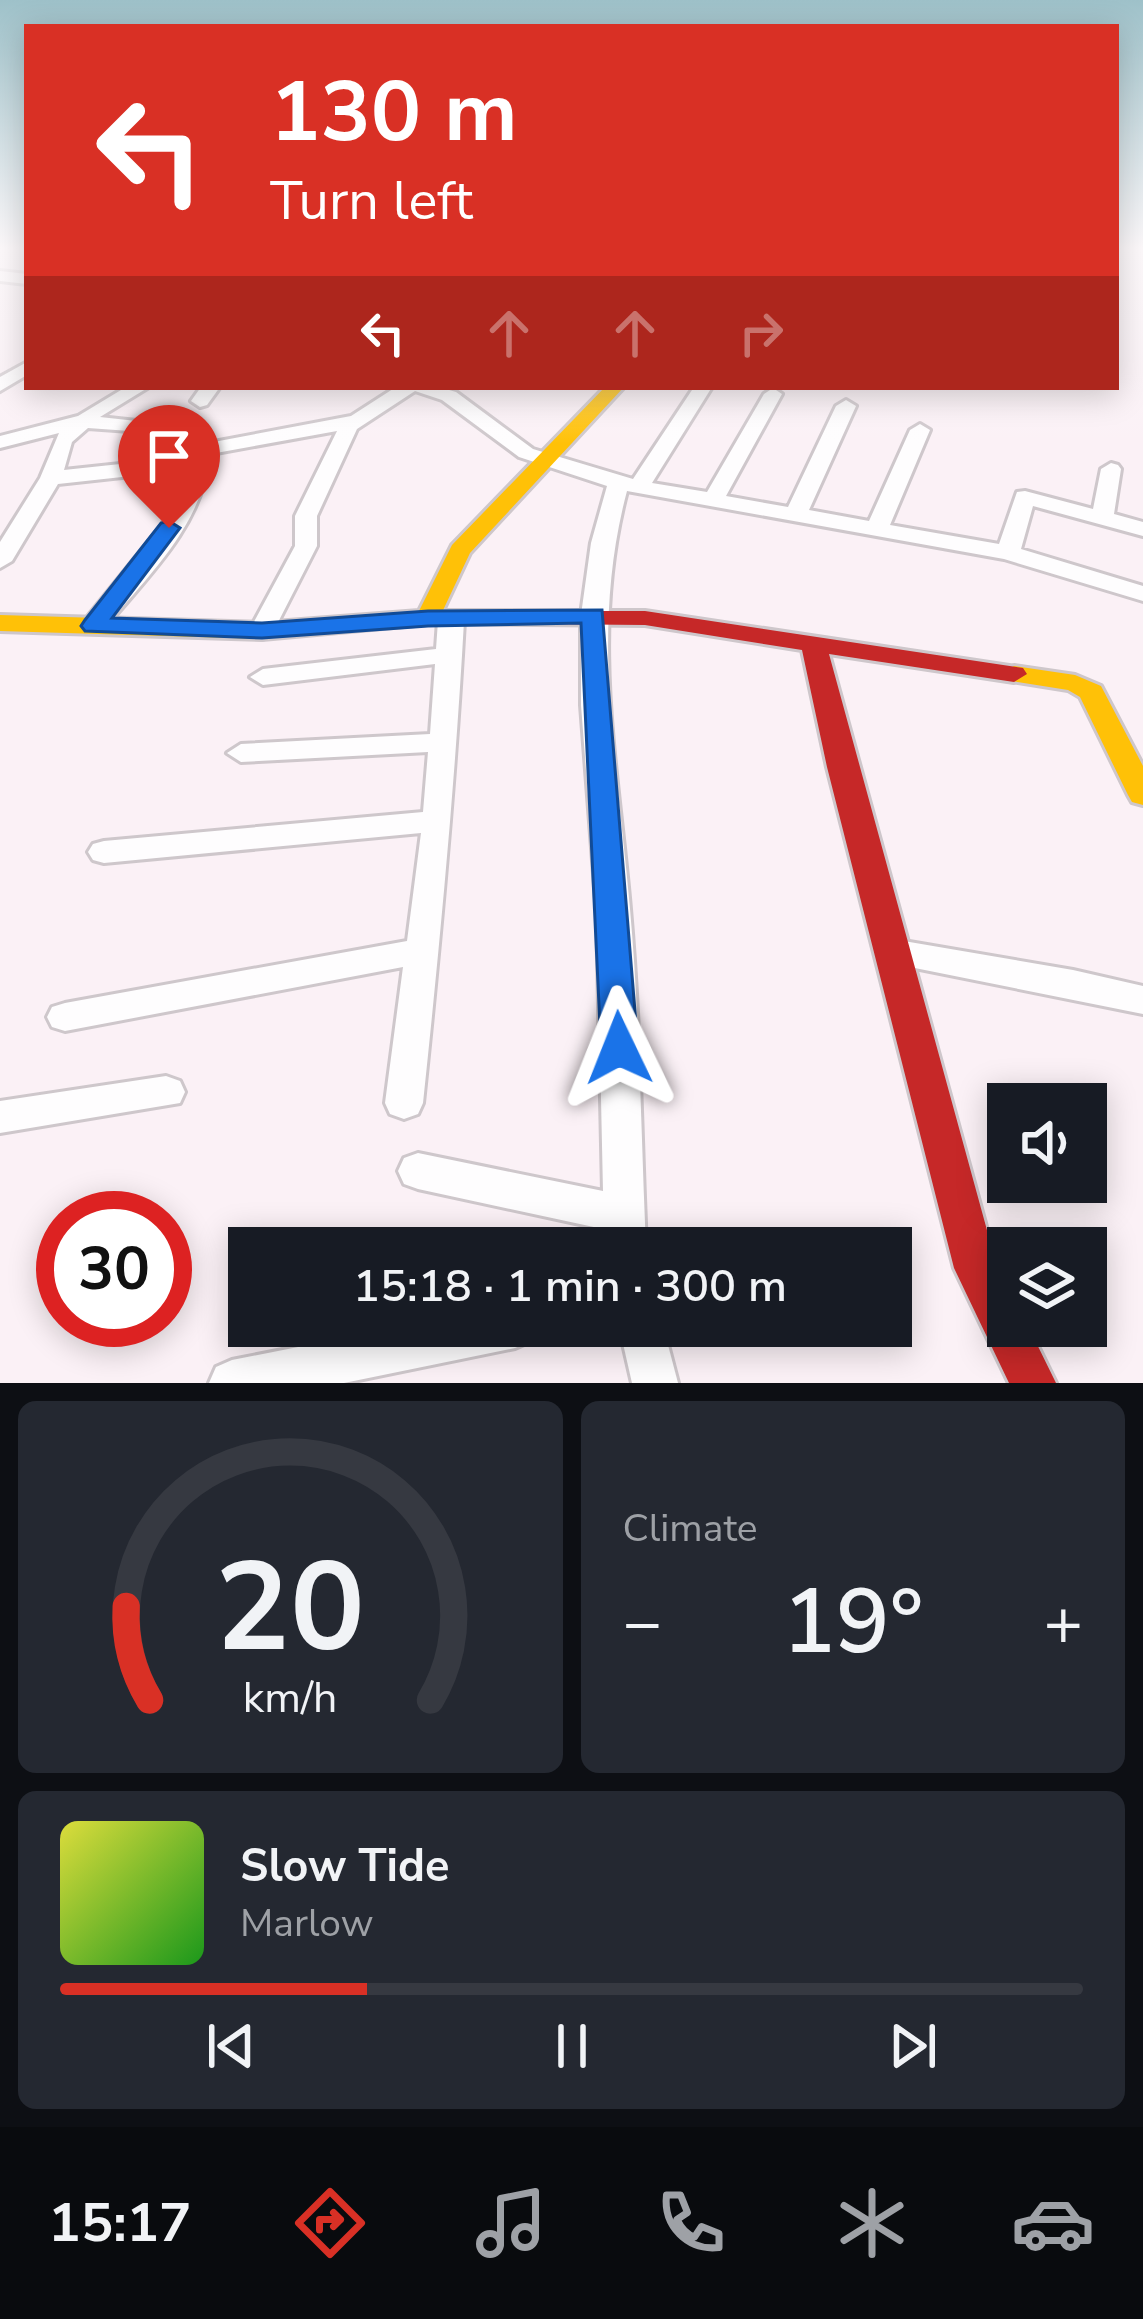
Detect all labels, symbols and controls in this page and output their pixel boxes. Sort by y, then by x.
text: 130 m [270,55,518,170]
icon: left [72,72,228,228]
text: Turn left [270,164,473,238]
icon: left [350,300,416,366]
icon: ahead [476,300,542,366]
icon: ahead [602,300,668,366]
icon: right [728,300,794,366]
pin [118,405,220,528]
icon: arrive [136,423,202,489]
position arrow [556,985,682,1111]
map controls [987,1083,1107,1347]
button: sound [987,1083,1107,1203]
speed limit sign: 30 [36,1191,192,1347]
button: layers [987,1227,1107,1347]
text: 15:18 · 1 min · 300 m [353,1256,787,1317]
text: Climate [623,1502,758,1555]
text: 20 [215,1523,365,1693]
text: 19° [782,1561,924,1684]
text: − [623,1578,662,1668]
text: + [1043,1578,1083,1668]
text: km/h [243,1669,338,1727]
text: Slow Tide [240,1836,449,1897]
text: Marlow [240,1897,374,1950]
icon: previous [198,2013,264,2079]
icon: pause [539,2013,605,2079]
icon: next [880,2013,946,2079]
icon: directions [288,2181,372,2265]
icon: music [469,2181,553,2265]
icon: phone [649,2181,733,2265]
icon: climate [830,2181,914,2265]
icon: car [1011,2181,1095,2265]
text: 15:17 [48,2186,191,2260]

